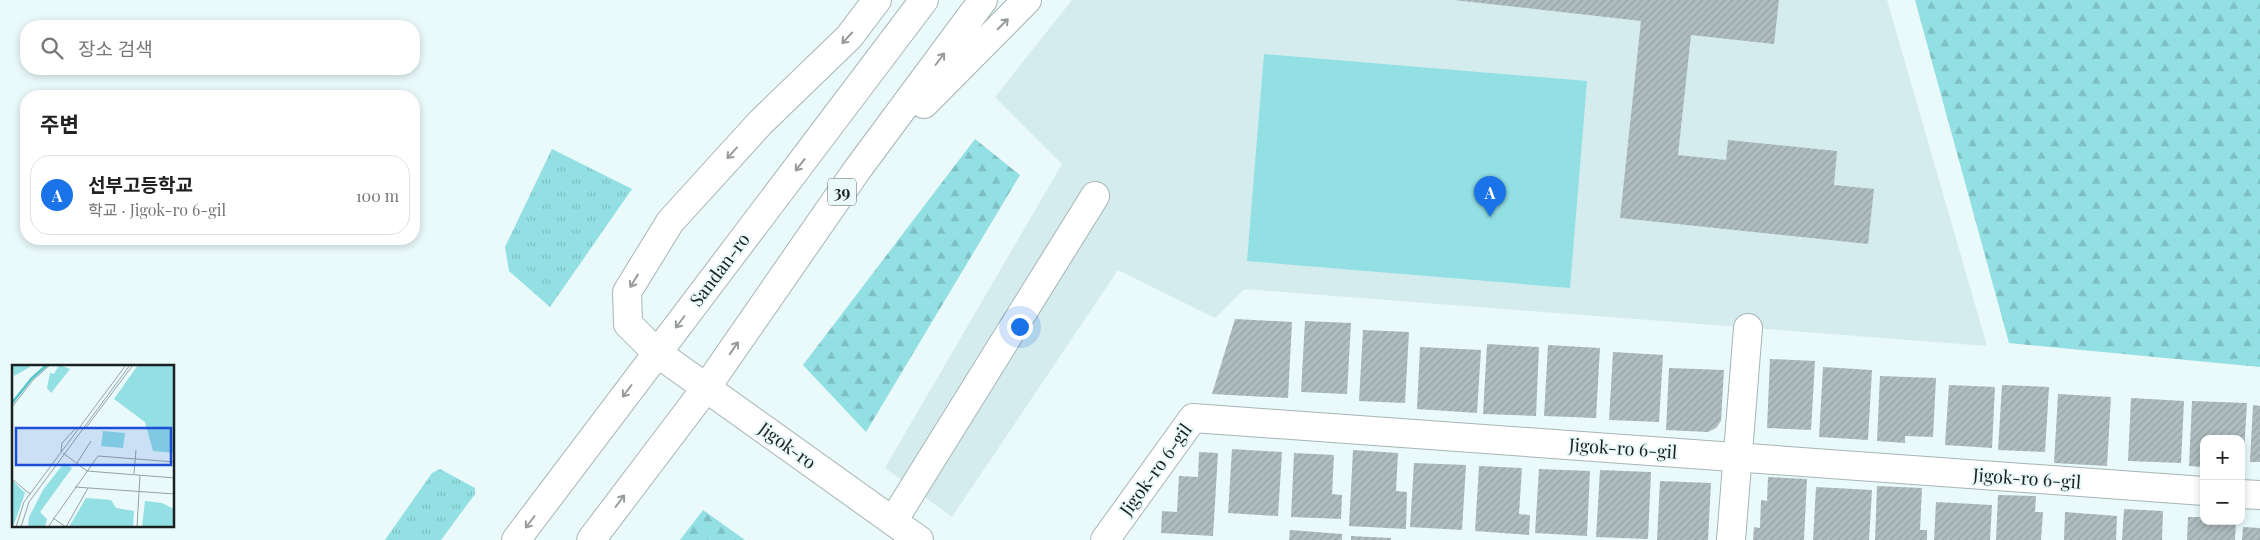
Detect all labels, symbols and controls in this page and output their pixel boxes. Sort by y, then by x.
one-way arrow [997,18,1009,31]
search box [20,20,420,75]
one-way arrow [841,32,853,45]
icon: search [38,34,66,62]
text: 장소 검색 [78,35,153,61]
one-way arrow [935,52,945,66]
text: 주변 [40,109,79,137]
one-way arrow [726,147,738,160]
one-way arrow [795,158,806,171]
text: 선부고등학교 [88,171,193,197]
pin: A [1474,176,1506,217]
road number: 39 [828,178,856,206]
text: A [52,185,62,206]
text: 100 m [356,185,399,206]
text: 학교 · Jigok-ro 6-gil [88,199,226,220]
street label: Sandan-ro [684,228,755,311]
one-way arrow [628,274,638,288]
your location [1007,314,1033,340]
one-way arrow [675,315,685,329]
one-way arrow [729,341,739,355]
inset map [12,365,175,528]
one-way arrow [622,384,633,397]
street label: Jigok-ro [753,416,821,474]
street label: Jigok-ro 6-gil [1113,419,1197,521]
street label: Jigok-ro 6-gil [1567,432,1678,464]
map controls [2200,435,2245,525]
button: + [2200,435,2245,480]
street label: Jigok-ro 6-gil [1971,462,2082,494]
button: − [2200,480,2245,525]
one-way arrow [615,494,625,508]
one-way arrow [525,515,535,529]

